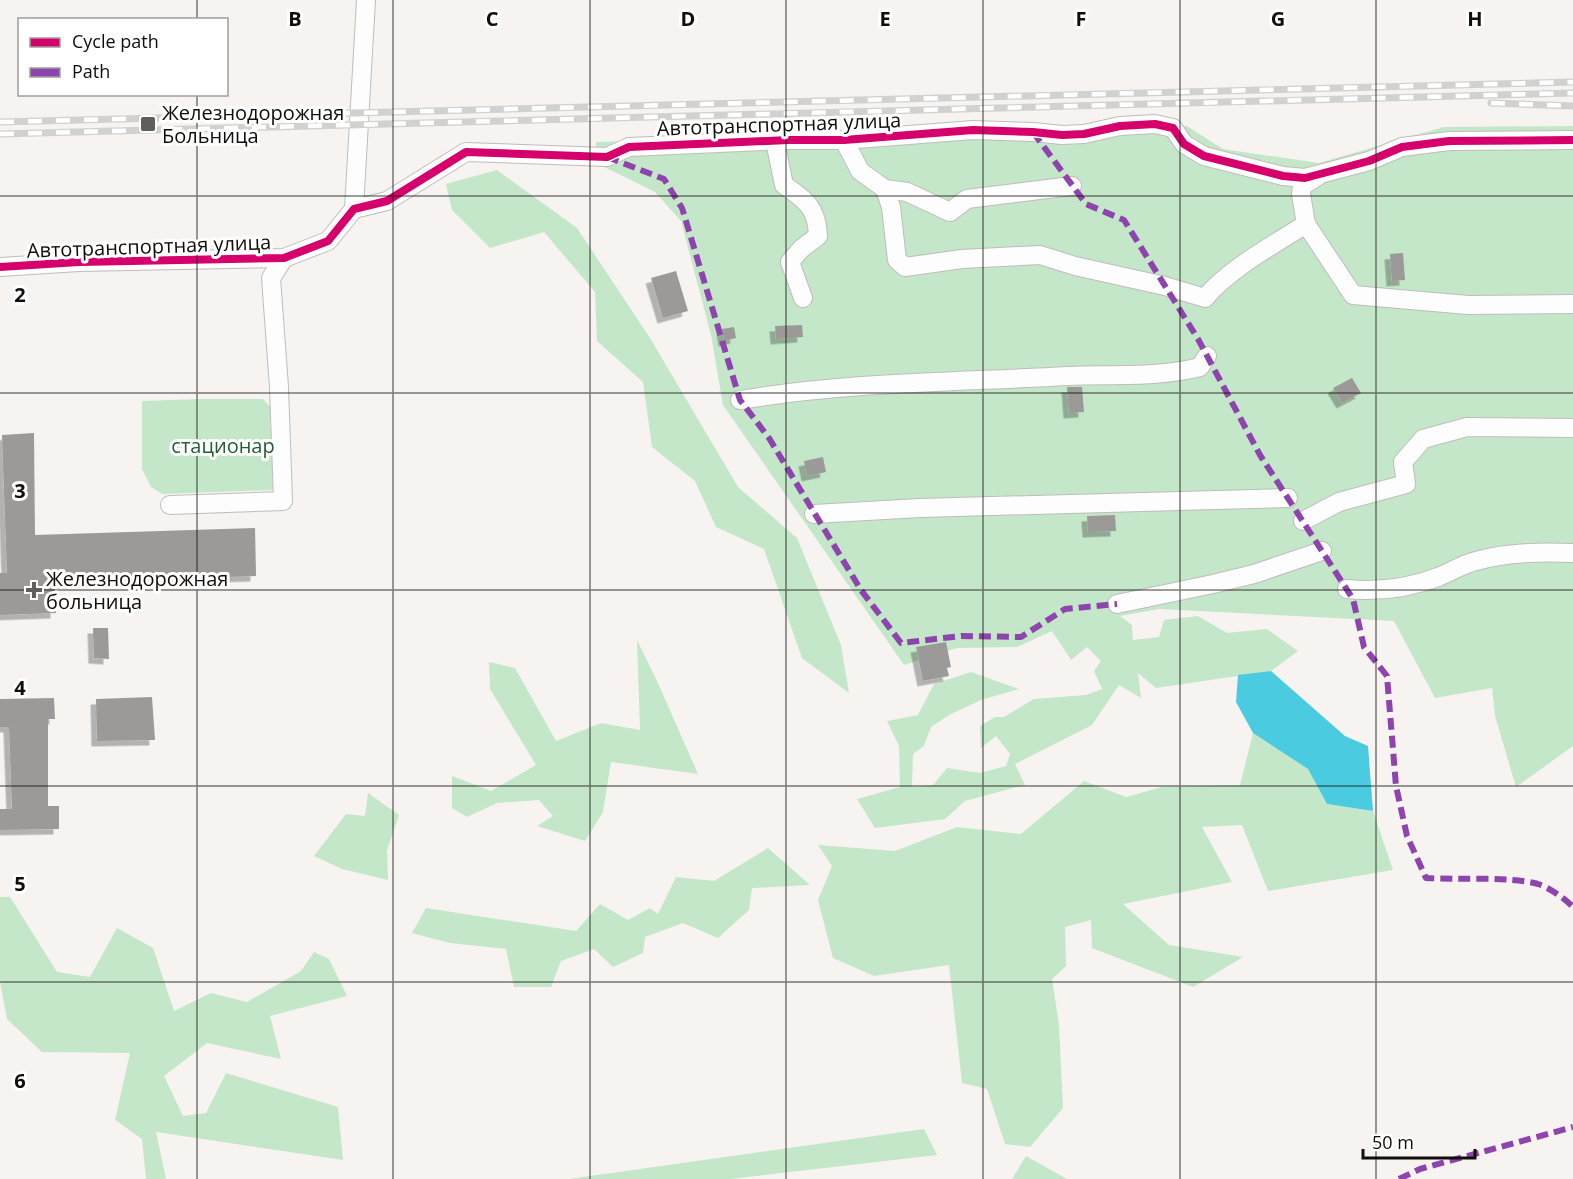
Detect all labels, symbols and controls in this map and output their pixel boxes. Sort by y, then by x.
text: B [288,5,302,32]
text: C [486,5,499,32]
text: D [681,5,695,32]
text: E [879,5,891,32]
text: F [1076,5,1086,32]
text: G [1271,5,1285,32]
text: H [1467,5,1483,32]
legend [18,18,228,96]
text: Cycle path [72,29,159,53]
text: Path [72,59,110,83]
place label: Железнодорожная Больница [162,99,344,149]
street label: Автотранспортная улица [656,106,902,142]
marker: Железнодорожная Больница [139,115,157,133]
street label: Автотранспортная улица [26,228,272,264]
text: 2 [14,281,26,308]
park label: стационар [171,432,275,459]
text: 3 [14,477,26,504]
place label: Железнодорожная больница [46,565,228,615]
marker: Железнодорожная больница [27,583,41,597]
text: 4 [14,674,26,701]
text: 5 [14,870,26,897]
text: 6 [14,1067,26,1094]
scale bar [1363,1122,1476,1160]
text: 50 m [1372,1130,1414,1154]

